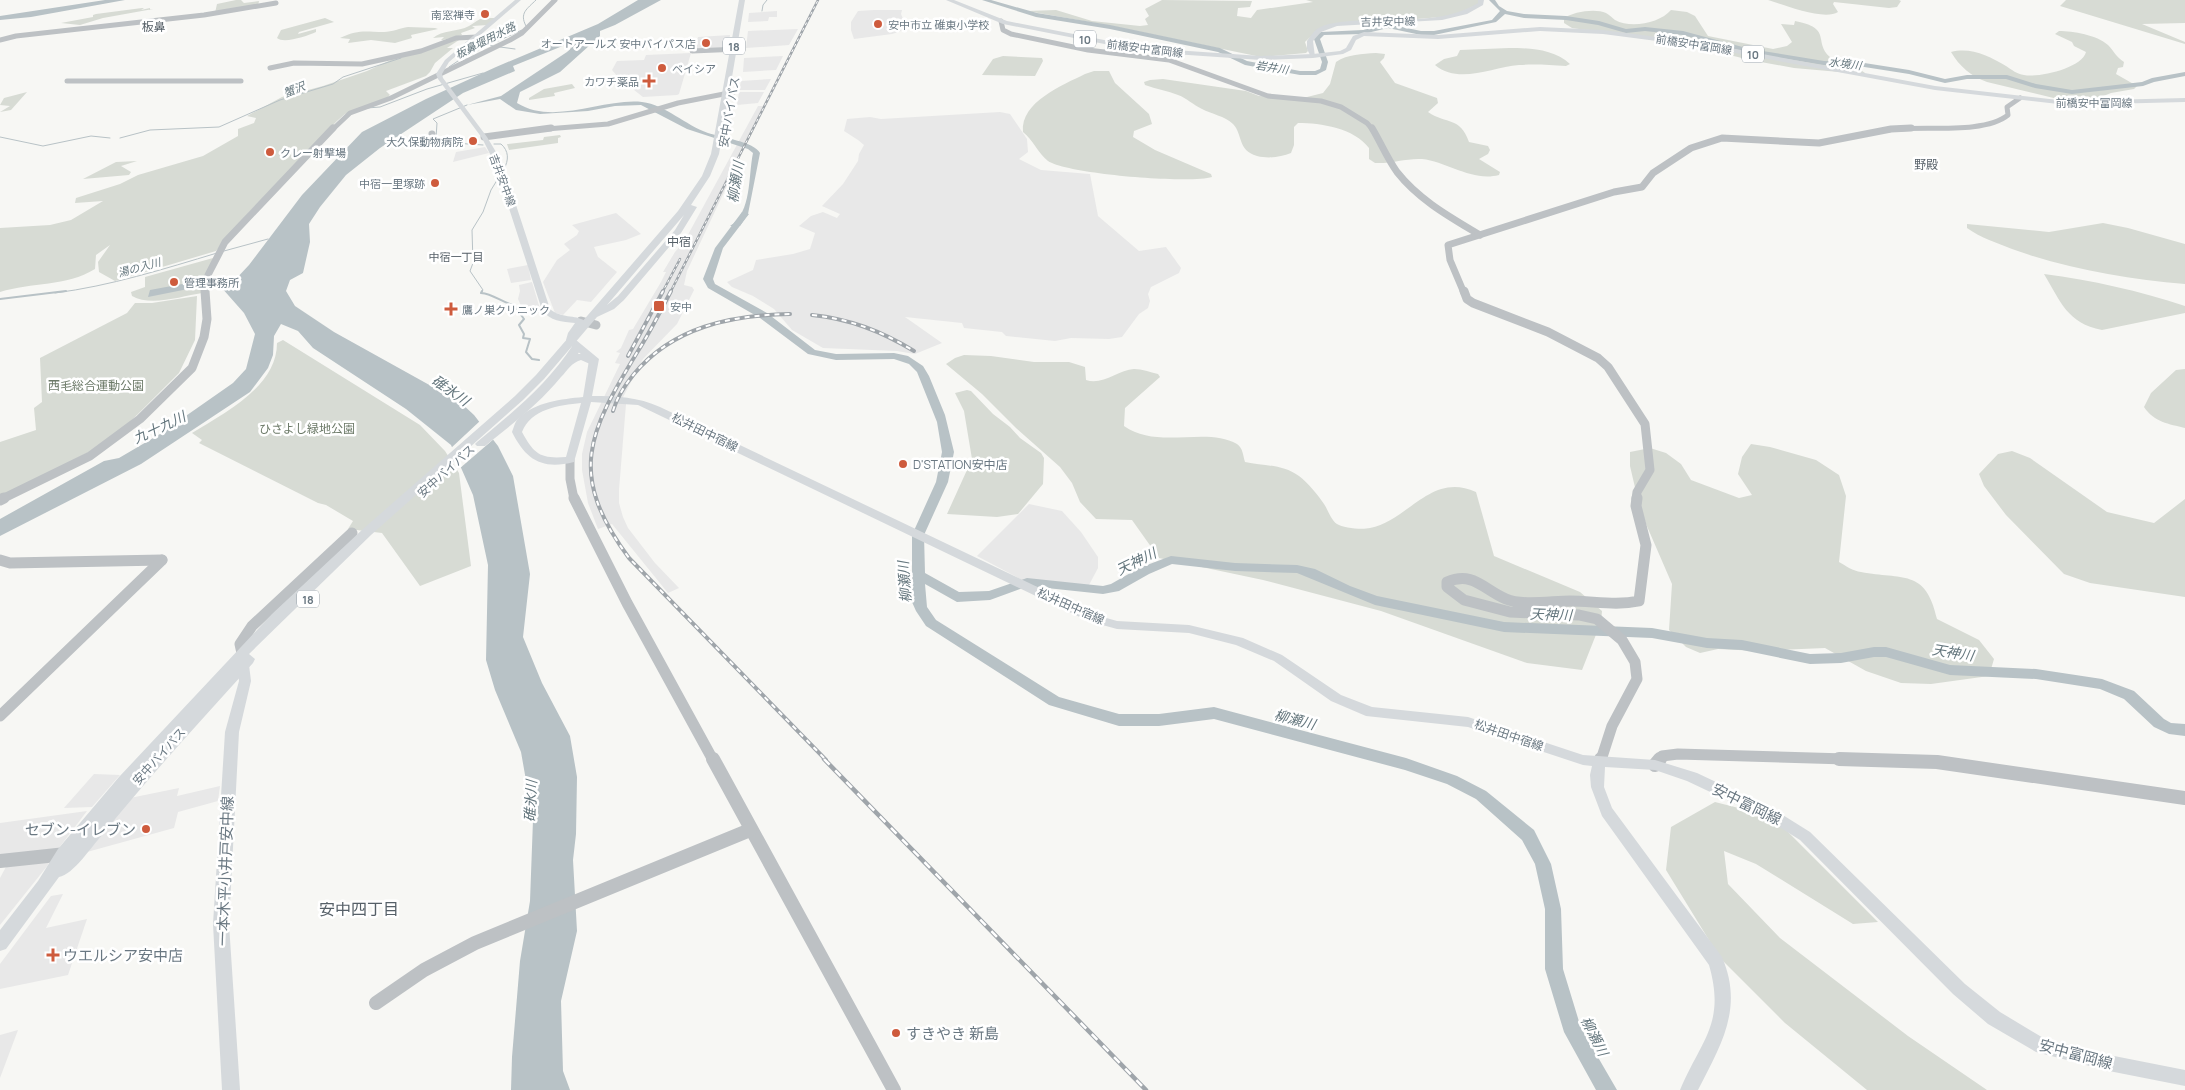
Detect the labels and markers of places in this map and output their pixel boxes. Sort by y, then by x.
place label: 南窓禅寺 [431,7,475,22]
marker: 南窓禅寺 [479,8,491,20]
place label: 安中市立 碓東小学校 [888,17,989,32]
marker: 安中市立 碓東小学校 [872,18,884,30]
place label: オートアールズ 安中バイパス店 [541,36,696,51]
marker: オートアールズ 安中バイパス店 [700,37,712,49]
place label: ベイシア [672,61,716,76]
marker: ベイシア [656,62,668,74]
place label: カワチ薬品 [584,74,639,89]
marker: カワチ薬品 [643,75,655,87]
place label: 大久保動物病院 [386,134,463,149]
marker: 大久保動物病院 [467,135,479,147]
place label: クレー射撃場 [280,145,346,160]
marker: クレー射撃場 [264,146,276,158]
place label: 中宿一里塚跡 [359,176,425,191]
marker: 中宿一里塚跡 [429,177,441,189]
place label: 管理事務所 [184,275,240,290]
marker: 管理事務所 [168,276,180,288]
marker: 安中 [652,299,666,313]
place label: 安中 [670,299,692,314]
marker: 鷹ノ巣クリニック [444,302,458,316]
place label: 鷹ノ巣クリニック [462,302,550,317]
place label: D'STATION安中店 [913,456,1007,473]
marker: D'STATION安中店 [897,458,909,470]
place label: セブン-イレブン [25,819,136,840]
marker: セブン-イレブン [140,823,152,835]
place label: ウエルシア安中店 [63,945,183,966]
marker: ウエルシア安中店 [47,949,59,961]
place label: すきやき 新島 [906,1023,999,1044]
marker: すきやき 新島 [890,1027,902,1039]

